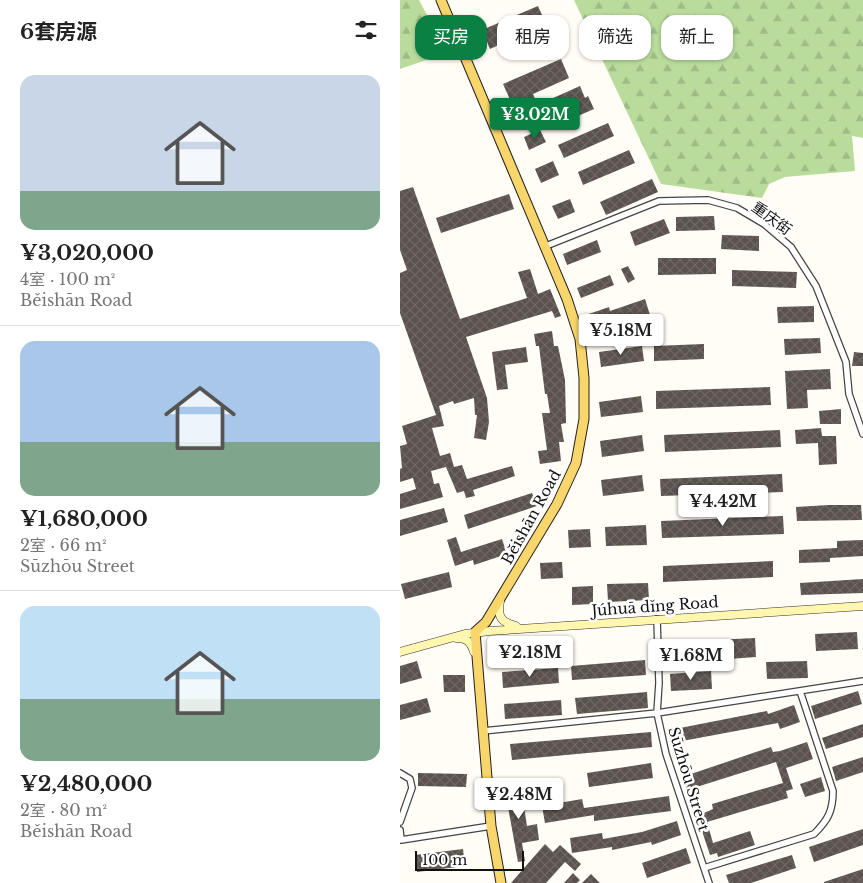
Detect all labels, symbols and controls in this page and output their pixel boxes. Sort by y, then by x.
chip: 买房 [415,15,487,60]
chip: 租房 [497,15,569,60]
chip: 筛选 [579,15,651,60]
chip: 新上 [661,15,733,60]
icon: filters [352,16,380,44]
text: 6套房源 [20,19,97,45]
pin: ¥3.02M [494,98,576,140]
text: ¥3.02M [501,104,569,124]
icon: home [155,108,245,198]
street label: 重庆街 [748,197,796,239]
text: ¥3,020,000 [20,240,154,266]
text: 4室 · 100 m² [20,269,115,289]
text: Běishān Road [20,290,132,310]
pin: ¥5.18M [580,314,662,356]
text: ¥5.18M [590,320,652,340]
icon: home [155,373,245,463]
street label: Běishān Road [497,466,565,568]
pin: ¥4.42M [682,484,764,527]
text: ¥4.42M [689,491,757,511]
text: ¥1,680,000 [20,506,148,532]
text: 2室 · 66 m² [20,535,107,555]
text: Sūzhōu Street [20,556,135,576]
street label: Júhuā dǐng Road [589,592,719,620]
pin: ¥2.18M [489,636,571,678]
icon: home [155,638,245,728]
pin: ¥1.68M [650,638,732,681]
text: ¥2.18M [498,642,562,662]
text: ¥1.68M [659,645,723,665]
street label: Sūzhōu Street [664,725,714,834]
text: ¥2,480,000 [20,771,152,797]
pin: ¥2.48M [478,778,560,820]
text: ¥2.48M [485,784,553,804]
text: 2室 · 80 m² [20,800,107,820]
text: Běishān Road [20,821,132,841]
scale bar [415,848,524,871]
text: 100 m [422,851,467,869]

